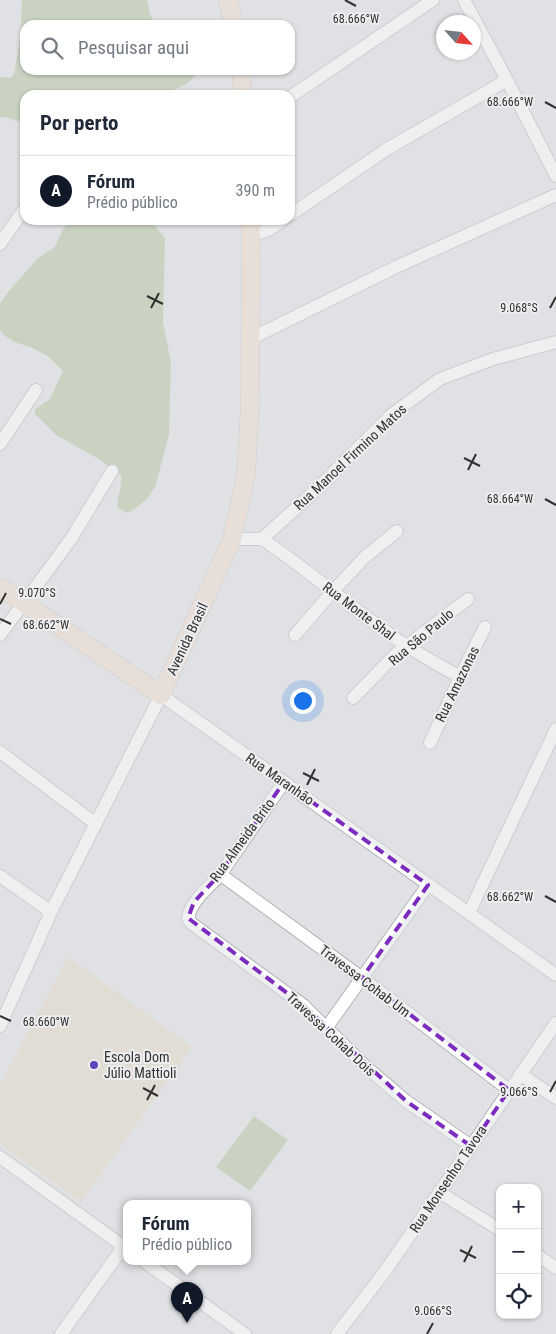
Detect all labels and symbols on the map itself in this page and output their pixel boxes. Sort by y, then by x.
text: 68.666°W [333,12,379,26]
north arrow [436,15,481,60]
text: 68.666°W [487,95,533,109]
text: 9.068°S [500,301,538,315]
street label: Rua Manoel Firmino Matos [290,401,410,513]
text: 68.664°W [487,492,533,506]
street label: Rua Monte Shal [320,579,398,643]
text: 9.070°S [18,586,56,600]
street label: Avenida Brasil [163,600,211,678]
street label: Rua São Paulo [385,605,457,669]
text: 68.662°W [23,618,69,632]
street label: Rua Amazonas [432,643,482,725]
your location [290,688,316,714]
street label: Rua Maranhão [243,750,317,808]
street label: Rua Almeida Brito [207,795,277,885]
text: 68.662°W [487,890,533,904]
street label: Travessa Cohab Um [316,942,414,1020]
street label: Travessa Cohab Dois [283,989,379,1079]
text: 68.660°W [23,1015,69,1029]
place label: Escola Dom Júlio Mattioli [104,1049,176,1081]
marker: Escola Dom Júlio Mattioli [88,1059,100,1071]
text: 9.066°S [500,1085,538,1099]
street label: Rua Monsenhor Tavora [406,1122,490,1236]
pin: A [171,1282,203,1323]
text: 9.066°S [414,1304,452,1318]

